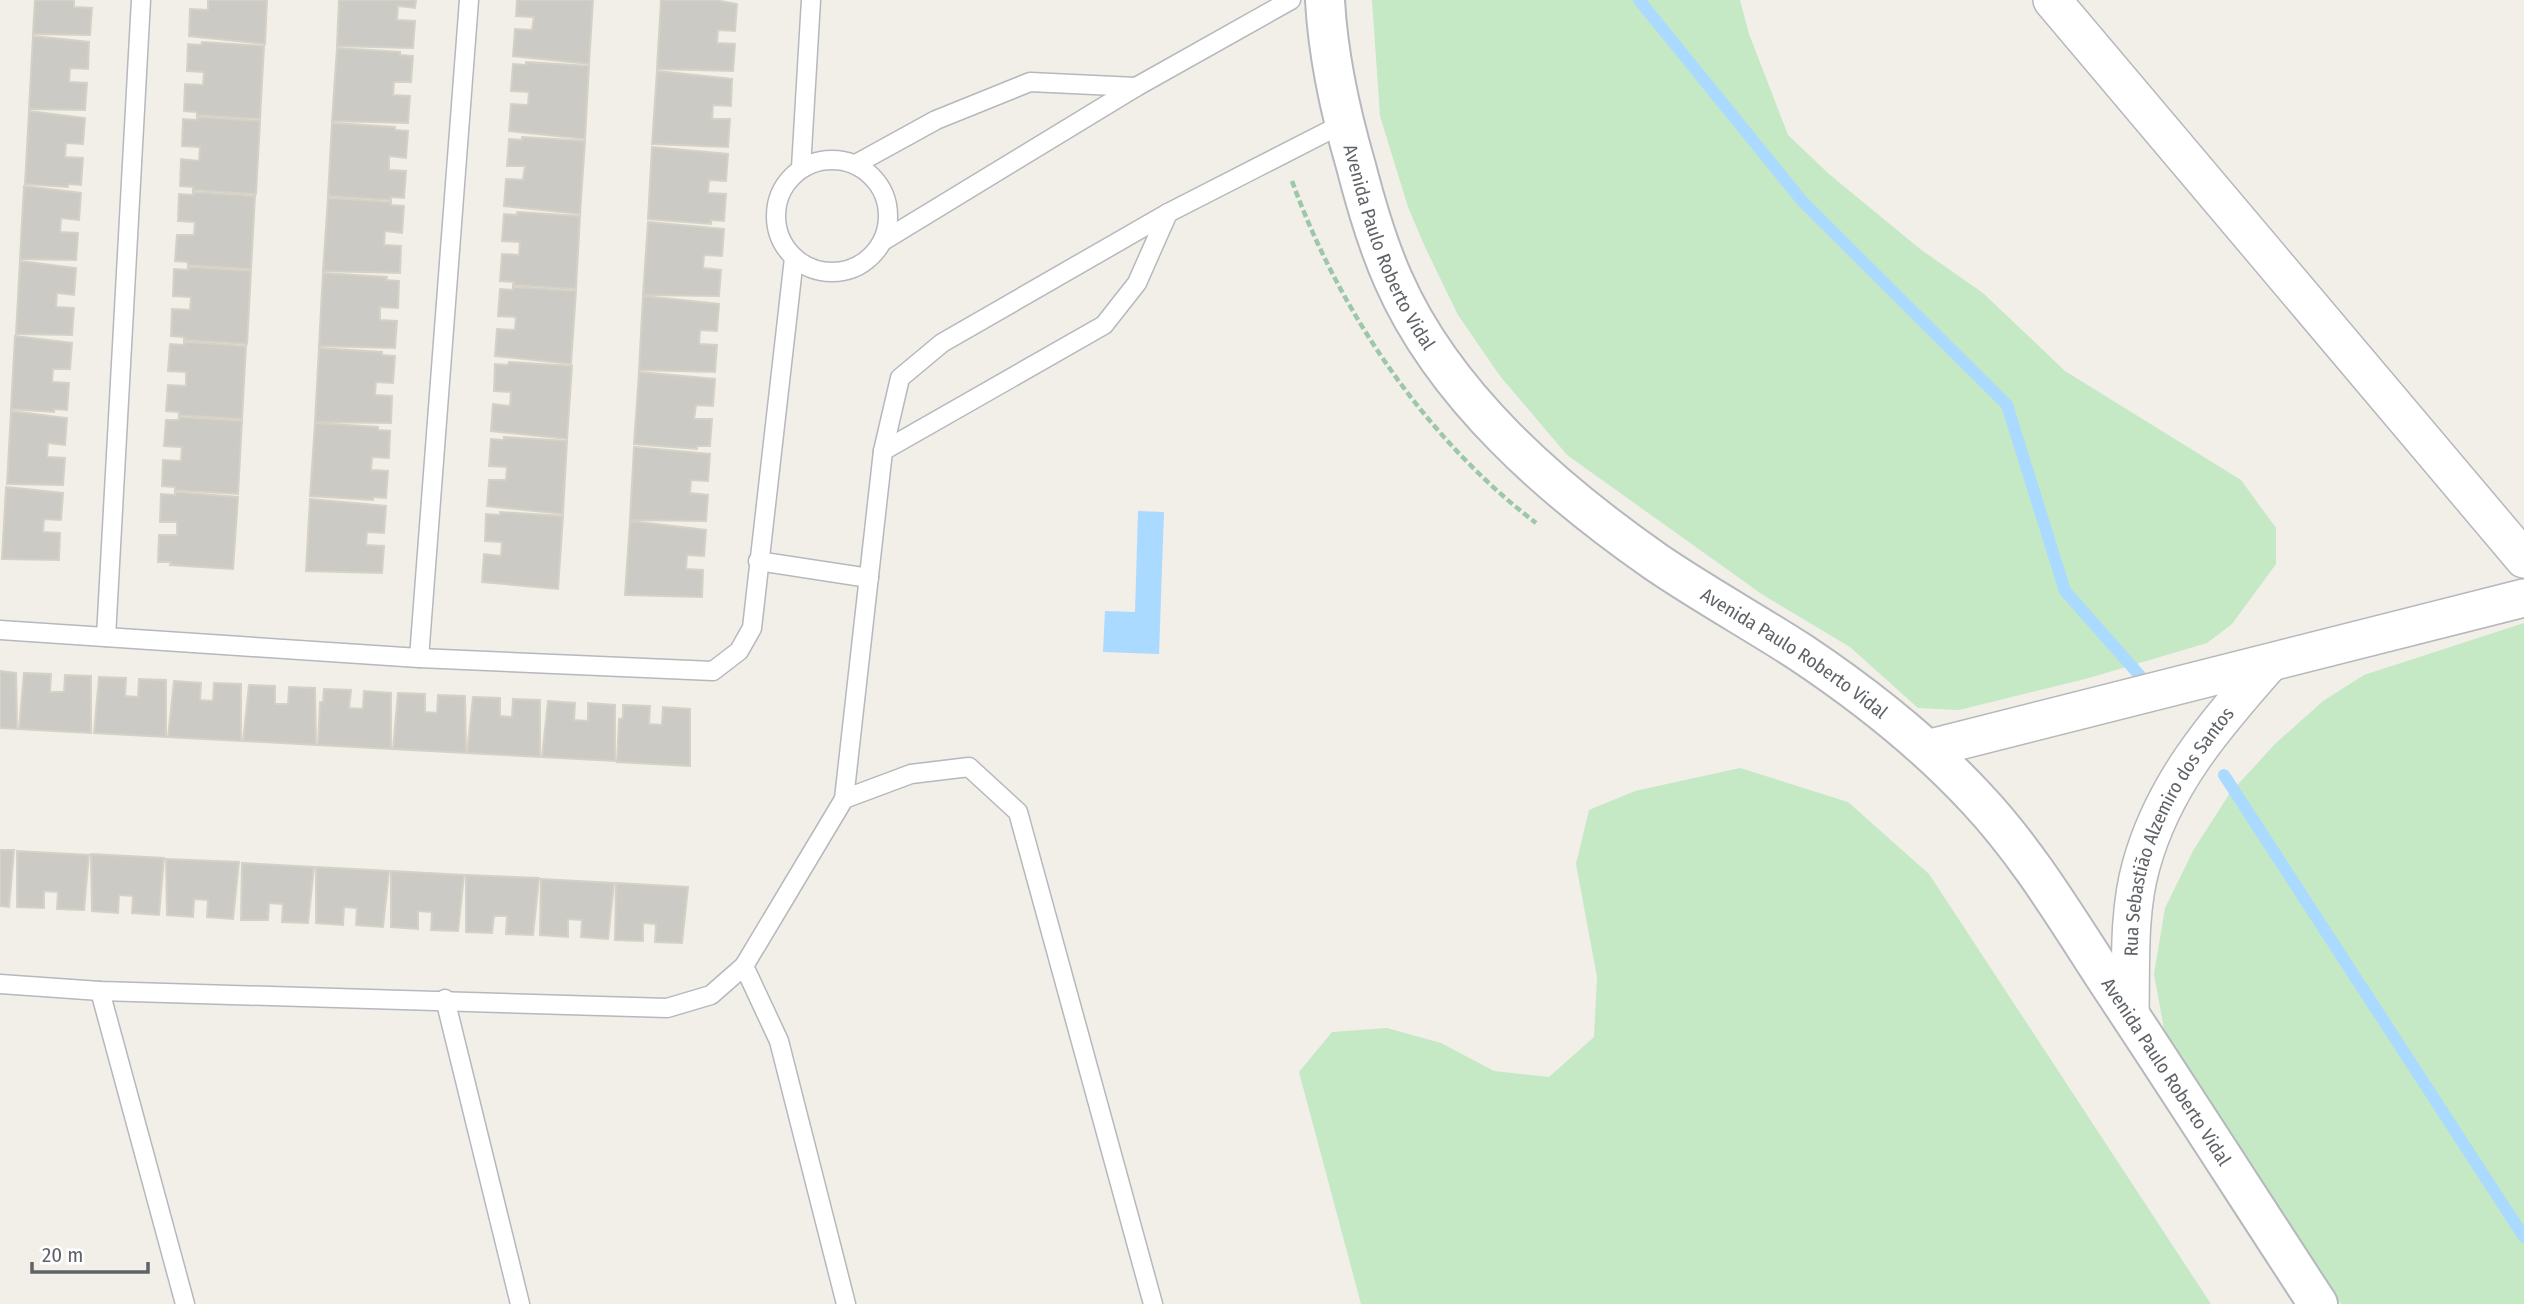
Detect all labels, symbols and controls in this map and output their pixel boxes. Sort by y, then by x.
street label: Avenida Paulo Roberto Vidal [1338,142,1440,354]
street label: Avenida Paulo Roberto Vidal [1697,583,1892,724]
street label: Rua Sebastião Alzemiro dos Santos [2120,702,2239,957]
street label: Avenida Paulo Roberto Vidal [2096,974,2236,1170]
scale bar [32,1230,147,1274]
text: 20 m [42,1242,83,1268]

